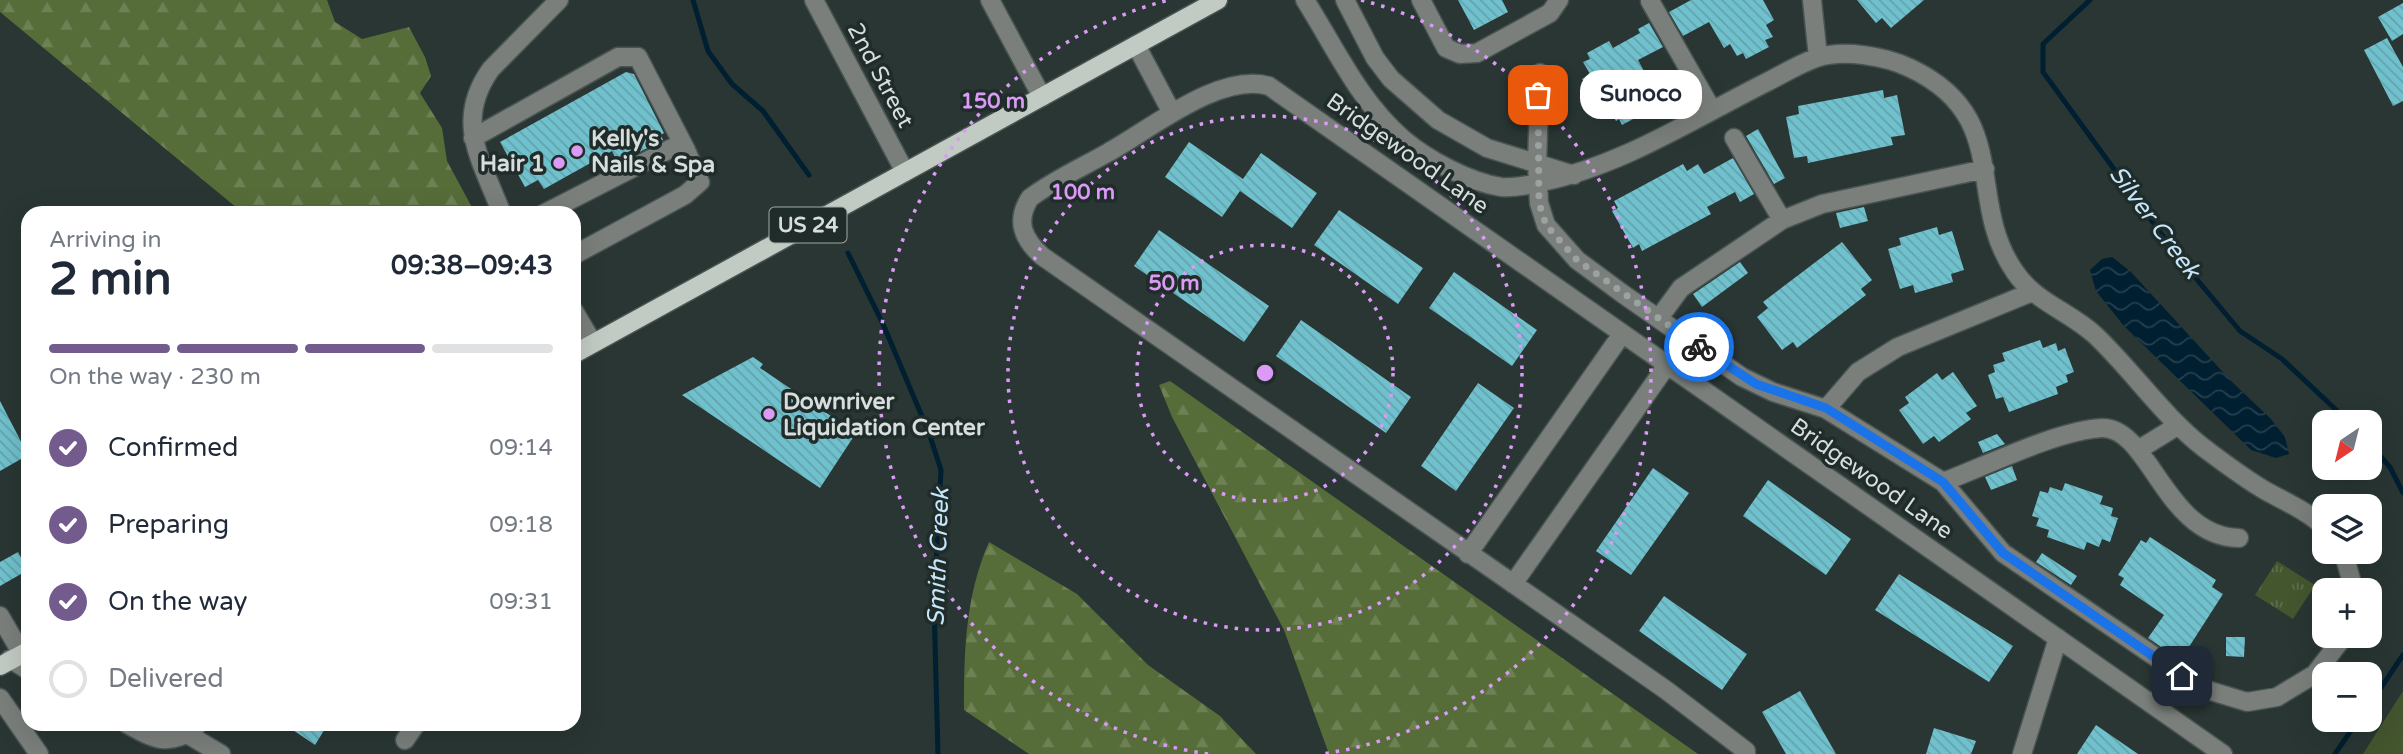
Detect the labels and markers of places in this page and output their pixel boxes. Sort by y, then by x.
pin [1508,65,1568,125]
callout: Sunoco [1580,70,1702,119]
place label: Kelly's Nails & Spa [591,125,715,179]
marker: Kelly's Nails & Spa [569,143,585,159]
place label: Hair 1 [480,150,545,178]
marker: Hair 1 [551,155,567,171]
centre of rings [1253,361,1277,385]
place label: Downriver Liquidation Center [783,388,986,442]
marker: Downriver Liquidation Center [761,406,777,422]
pin [2152,646,2212,706]

